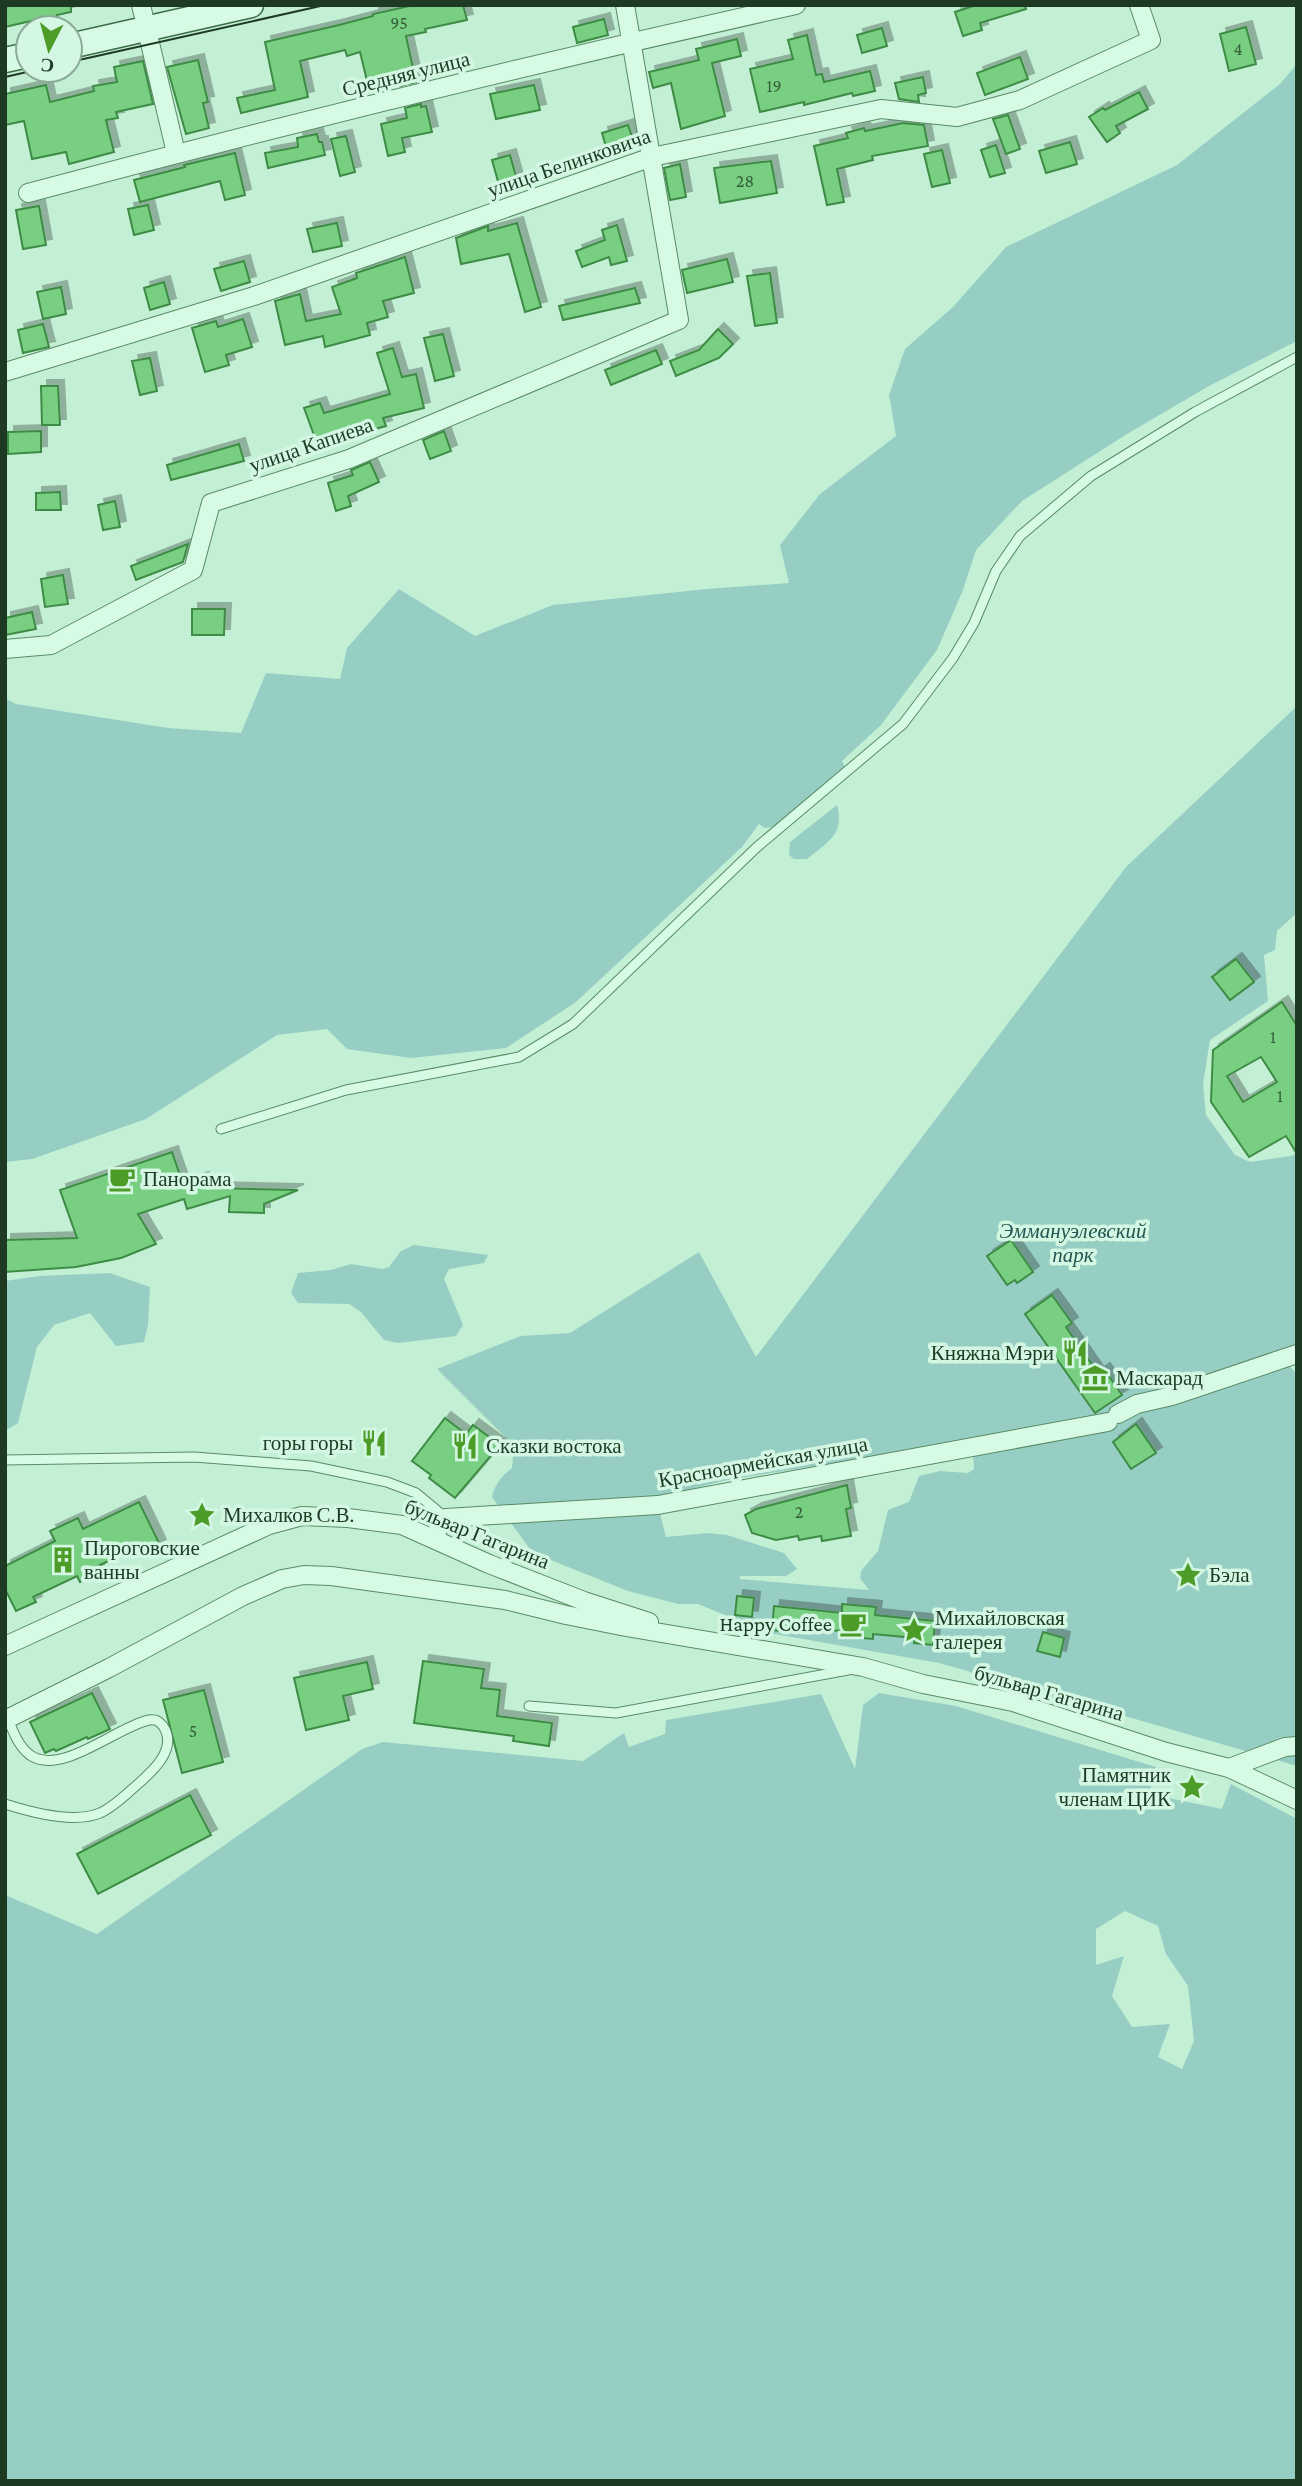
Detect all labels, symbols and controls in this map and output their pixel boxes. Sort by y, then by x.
house number: 95 [390,13,408,33]
north arrow [14,14,84,84]
house number: 4 [1233,39,1243,59]
street label: Средняя улица [340,46,473,101]
text: С [39,54,55,77]
house number: 19 [766,76,782,96]
street label: улица Белинковича [484,124,654,202]
house number: 28 [736,171,754,191]
street label: улица Капиева [246,412,377,477]
house number: 1 [1270,1027,1276,1047]
house number: 1 [1277,1086,1283,1106]
cafe icon: Панорама [107,1164,137,1194]
place label: Панорама [143,1167,232,1191]
park label: Эммануэлевский парк [1000,1219,1147,1267]
restaurant icon: Княжна Мэри [1060,1338,1090,1368]
place label: Княжна Мэри [931,1341,1054,1365]
museum icon: Маскарад [1080,1363,1110,1393]
place label: Маскарад [1116,1366,1203,1390]
restaurant icon: горы горы [359,1428,389,1458]
place label: горы горы [263,1431,353,1455]
restaurant icon: Сказки востока [450,1431,480,1461]
street label: Красноармейская улица [656,1432,870,1492]
place label: Сказки востока [486,1434,622,1458]
street label: бульвар Гагарина [401,1494,554,1574]
place icon: Михалков С.В. [187,1500,217,1530]
house number: 2 [795,1502,803,1522]
place label: Михалков С.В. [223,1503,354,1527]
place label: Пироговские ванны [84,1536,200,1584]
building icon: Пироговские ванны [48,1545,78,1575]
place icon: Бэла [1173,1560,1203,1590]
place label: Бэла [1209,1563,1250,1587]
place label: Михайловская галерея [935,1606,1065,1654]
cafe icon: Happy Coffee [838,1609,868,1639]
place label: Happy Coffee [719,1612,832,1636]
place icon: Михайловская галерея [899,1615,929,1645]
street label: бульвар Гагарина [972,1660,1127,1726]
house number: 5 [189,1721,197,1741]
place label: Памятник членам ЦИК [1059,1763,1172,1811]
place icon: Памятник членам ЦИК [1177,1772,1207,1802]

